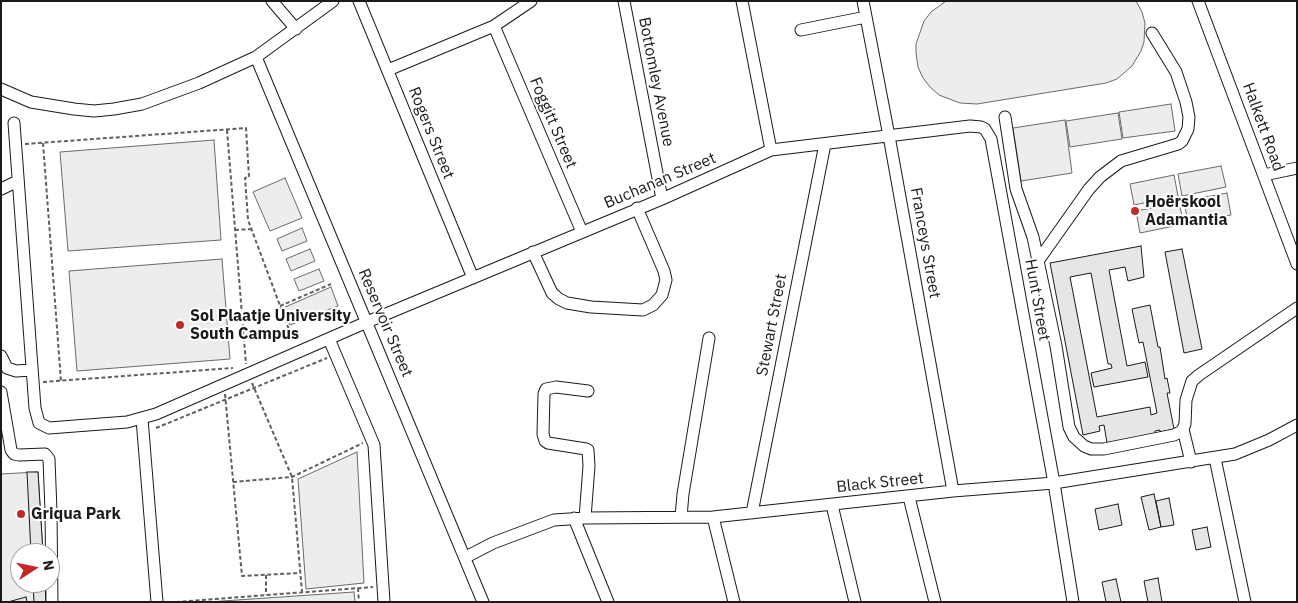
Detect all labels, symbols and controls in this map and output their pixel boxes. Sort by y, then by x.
street label: Bottomley Avenue [634,16,678,148]
street label: Foggitt Street [525,75,581,171]
street label: Halkett Road [1238,80,1288,174]
street label: Rogers Street [404,84,458,182]
street label: Buchanan Street [601,149,719,213]
street label: Franceys Street [906,186,944,300]
place label: Hoërskool Adamantia [1145,192,1228,230]
marker: Hoërskool Adamantia [1129,205,1141,217]
street label: Hunt Street [1020,258,1054,342]
street label: Reservoir Street [354,266,416,380]
street label: Stewart Street [753,272,791,378]
place label: Sol Plaatje University South Campus [190,306,351,344]
marker: Sol Plaatje University South Campus [174,319,186,331]
street label: Black Street [835,469,925,497]
place label: Griqua Park [31,504,121,524]
marker: Griqua Park [15,508,27,520]
north arrow [10,543,60,593]
text: N [39,559,59,572]

